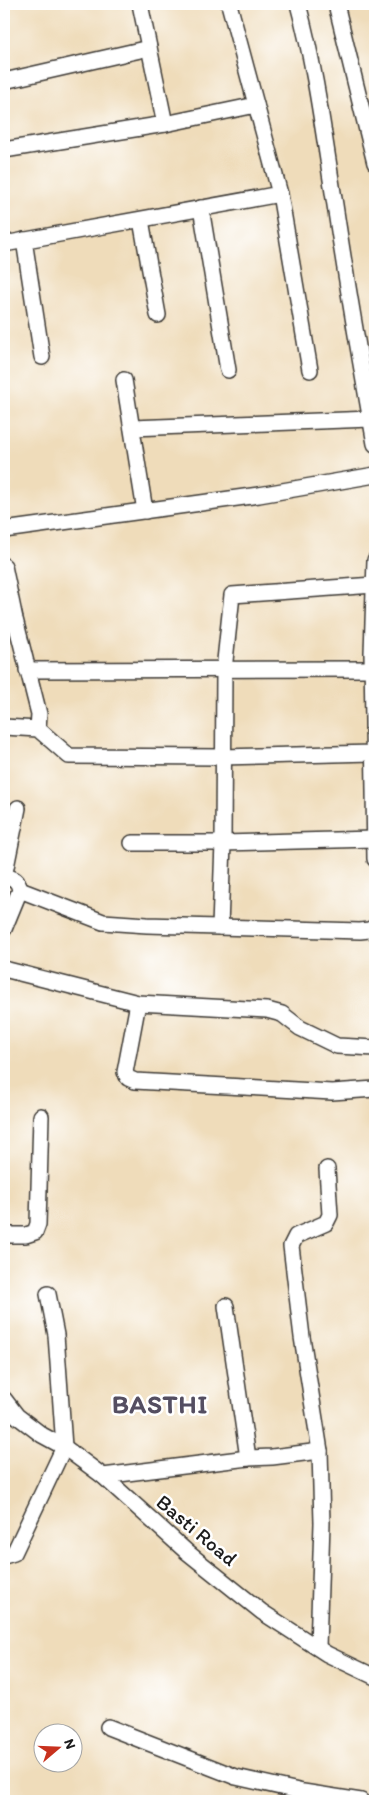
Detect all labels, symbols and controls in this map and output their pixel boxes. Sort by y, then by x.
district label: BASTHI [112,1388,208,1420]
street label: Basti Road [151,1489,243,1571]
north arrow [32,1722,82,1772]
text: N [60,1737,79,1751]

